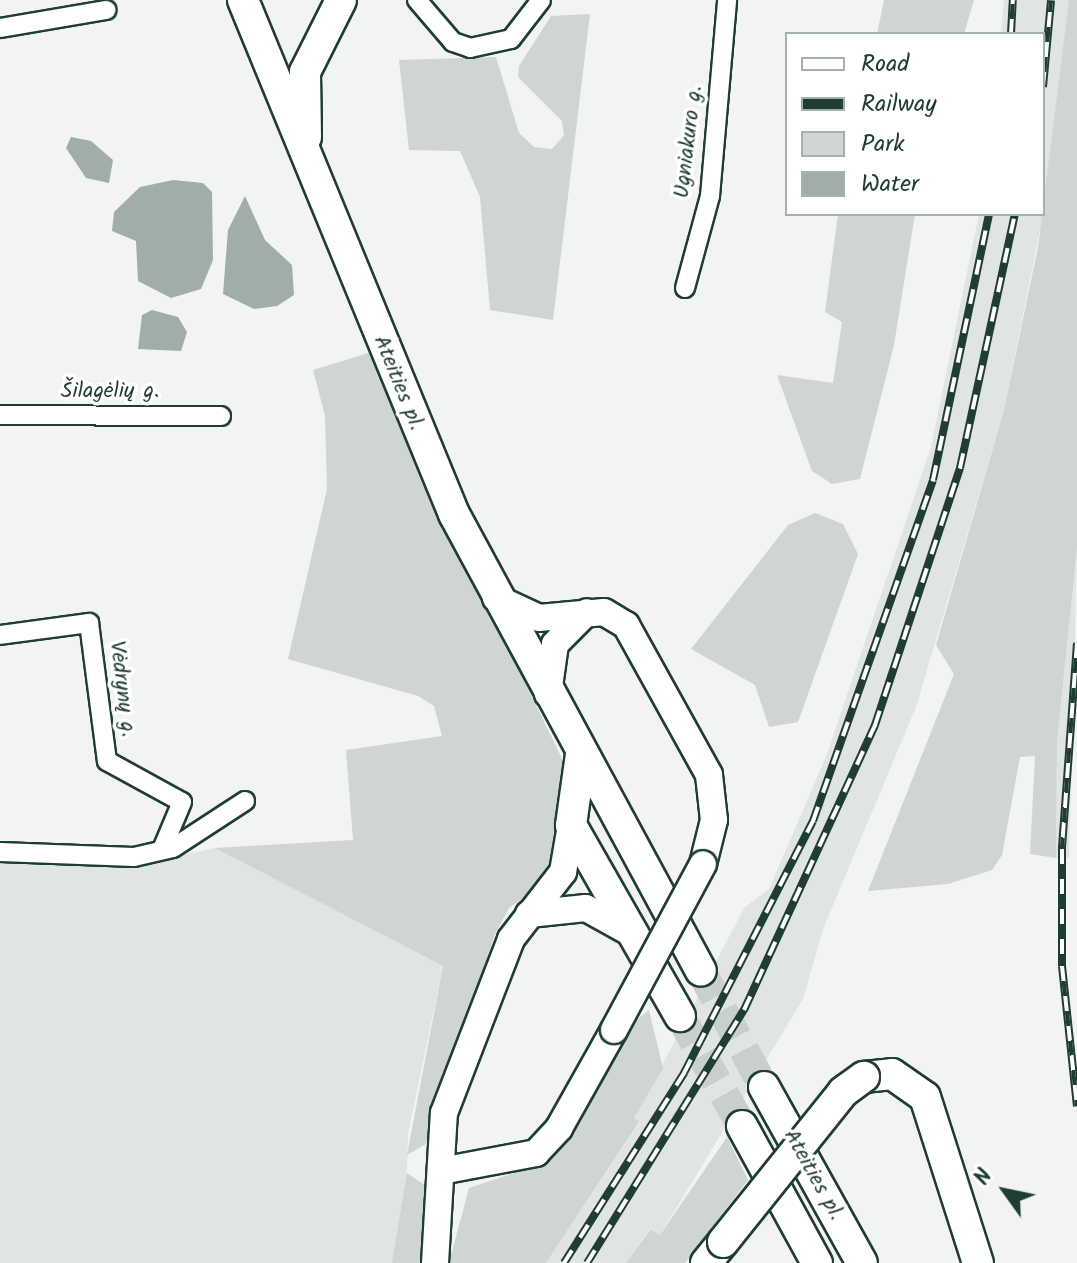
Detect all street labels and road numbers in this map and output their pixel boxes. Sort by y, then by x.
street label: Ugniakuro g. [669,84,709,200]
street label: Ateities pl. [367,332,429,434]
street label: Šilagėlių g. [61,379,159,405]
street label: Vėdrynų g. [103,639,141,739]
street label: Ateities pl. [777,1125,849,1225]

